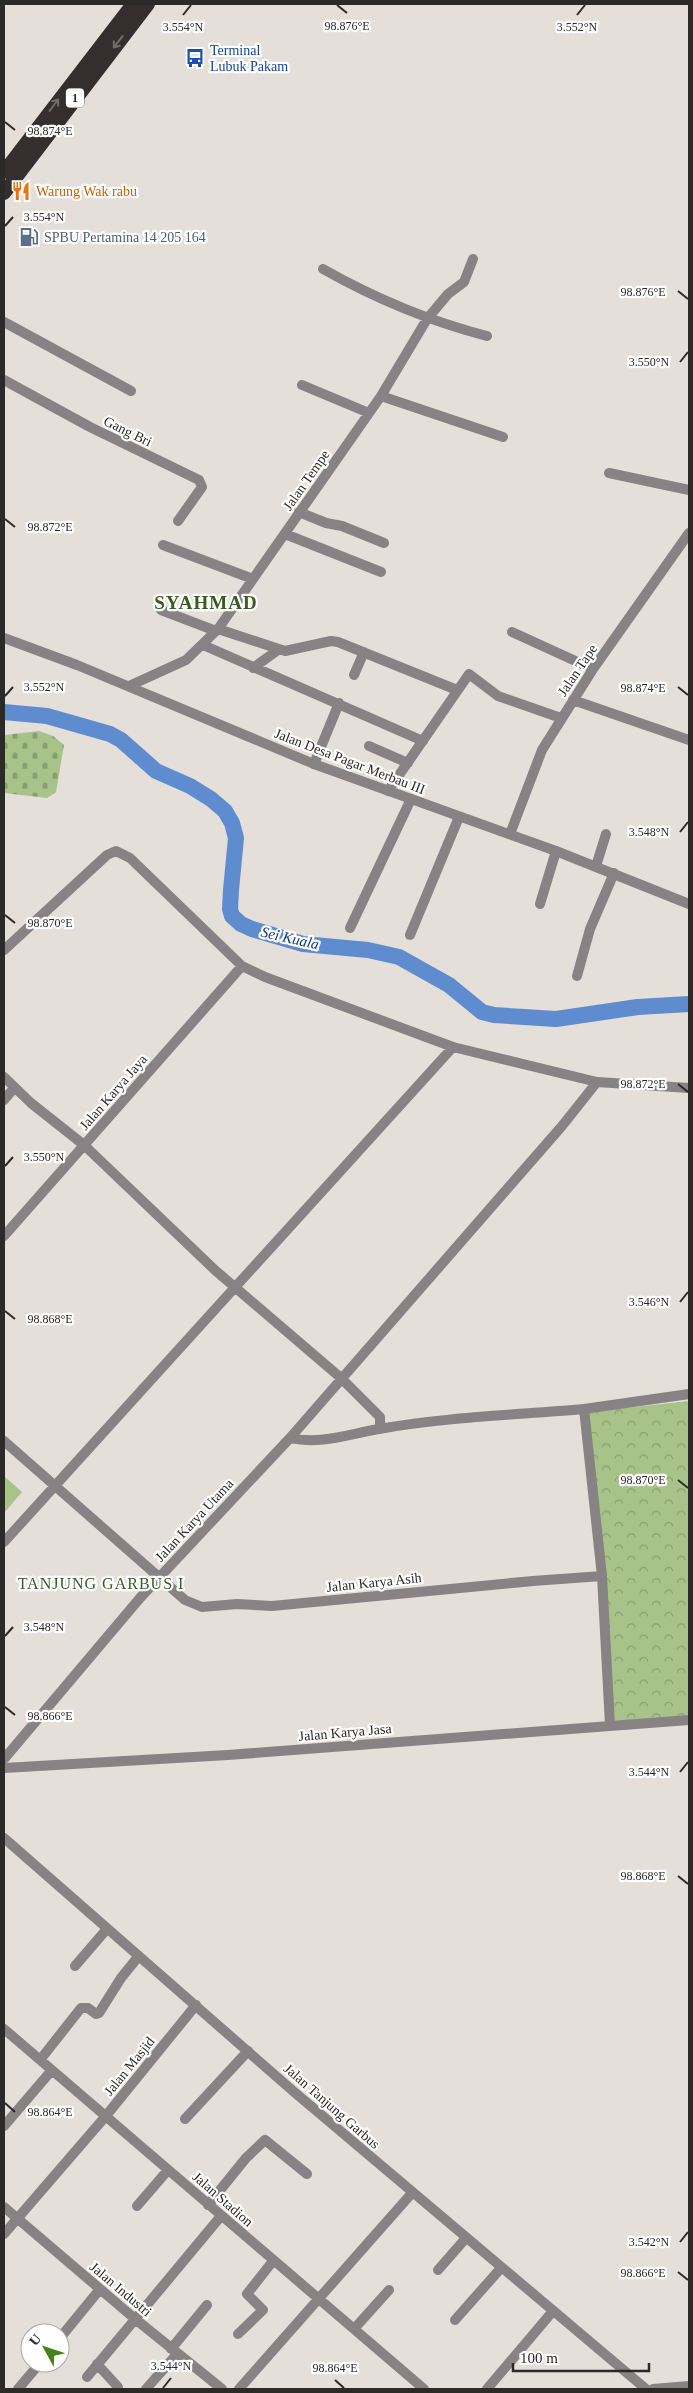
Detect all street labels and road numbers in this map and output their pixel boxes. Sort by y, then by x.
road number: 1 [66,89,84,108]
street label: Gang Bri [101,413,154,450]
street label: Jalan Tempe [280,447,333,513]
street label: Jalan Tape [555,642,600,699]
street label: Jalan Desa Pagar Merbau III [272,726,428,797]
street label: Jalan Karya Jaya [77,1051,151,1133]
street label: Jalan Karya Utama [152,1475,237,1565]
street label: Jalan Karya Asih [326,1570,422,1595]
street label: Jalan Karya Jasa [298,1721,393,1744]
street label: Jalan Masjid [101,2034,158,2099]
street label: Jalan Tanjung Garbus [281,2061,382,2152]
street label: Jalan Stadion [189,2169,256,2230]
street label: Jalan Industri [87,2259,155,2320]

